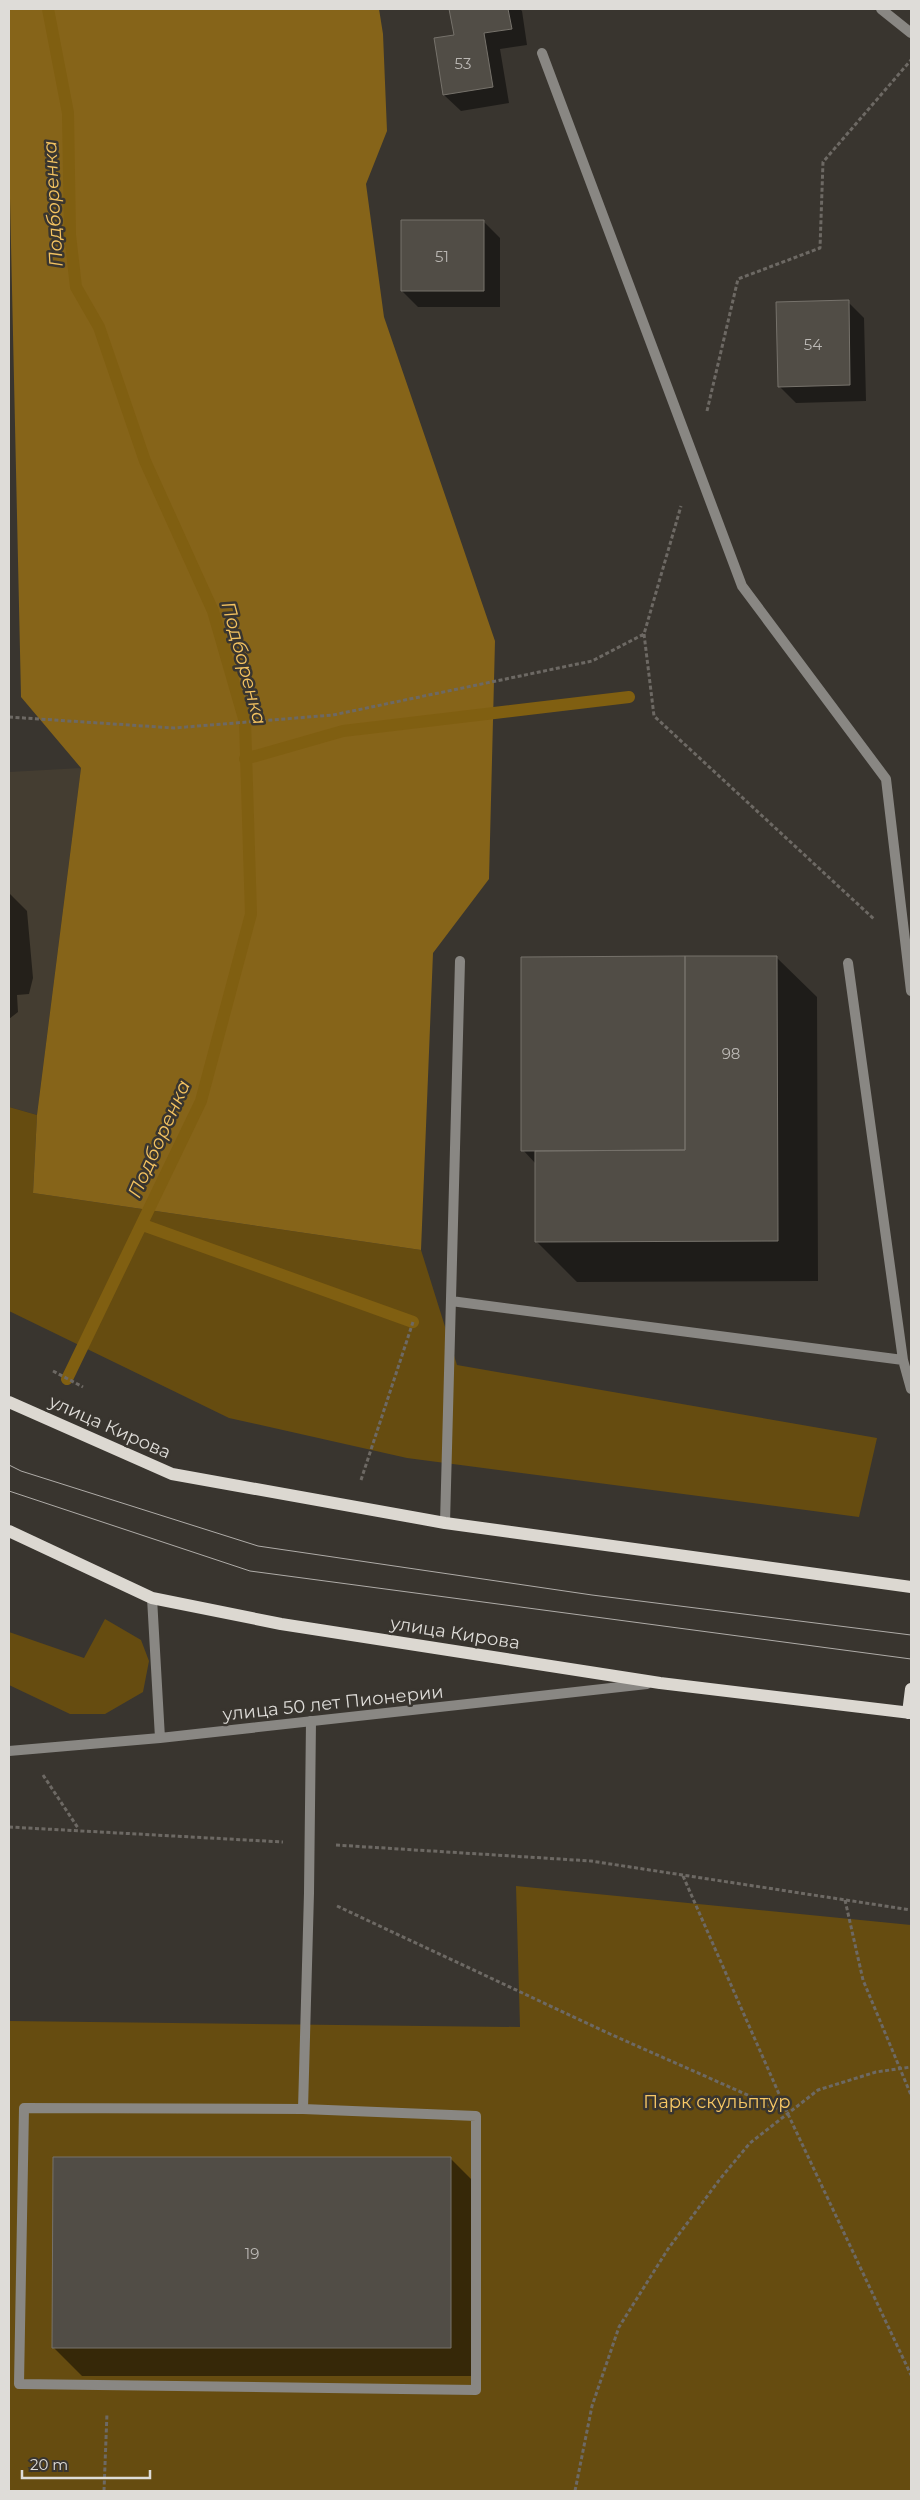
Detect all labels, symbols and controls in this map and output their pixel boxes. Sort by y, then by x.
house number: 53 [455,54,471,73]
water label: Подборенка [38,140,68,268]
house number: 51 [435,247,449,266]
house number: 54 [804,335,822,354]
water label: Подборенка [217,599,271,727]
house number: 98 [722,1044,740,1063]
water label: Подборенка [123,1077,195,1201]
street label: улица Кирова [45,1390,174,1464]
street label: улица Кирова [388,1612,521,1654]
street label: улица 50 лет Пионерии [220,1680,445,1726]
park label: Парк скульптур [643,2091,791,2113]
house number: 19 [245,2244,259,2263]
scale bar [22,2448,150,2480]
text: 20 m [30,2455,68,2474]

